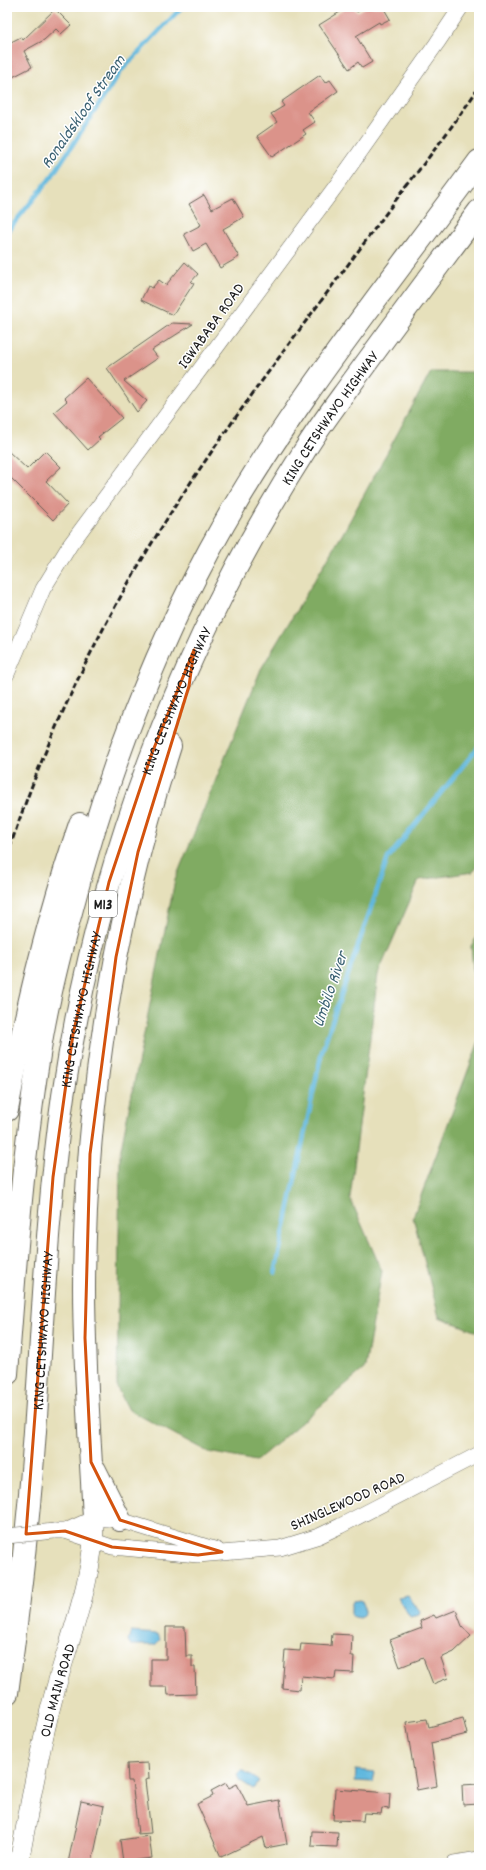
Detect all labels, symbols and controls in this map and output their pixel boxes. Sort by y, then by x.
water label: Ronaldskloof Stream [36,51,133,175]
street label: IGWABABA ROAD [173,279,251,374]
street label: KING CETSHWAYO HIGHWAY [277,346,386,491]
street label: KING CETSHWAYO HIGHWAY [136,623,219,779]
road number: M13 [89,891,117,917]
street label: KING CETSHWAYO HIGHWAY [55,928,110,1089]
water label: Umbilo River [308,948,356,1031]
street label: KING CETSHWAYO HIGHWAY [27,1250,61,1411]
street label: SHINGLEWOOD ROAD [287,1467,409,1538]
street label: OLD MAIN ROAD [35,1641,83,1740]

